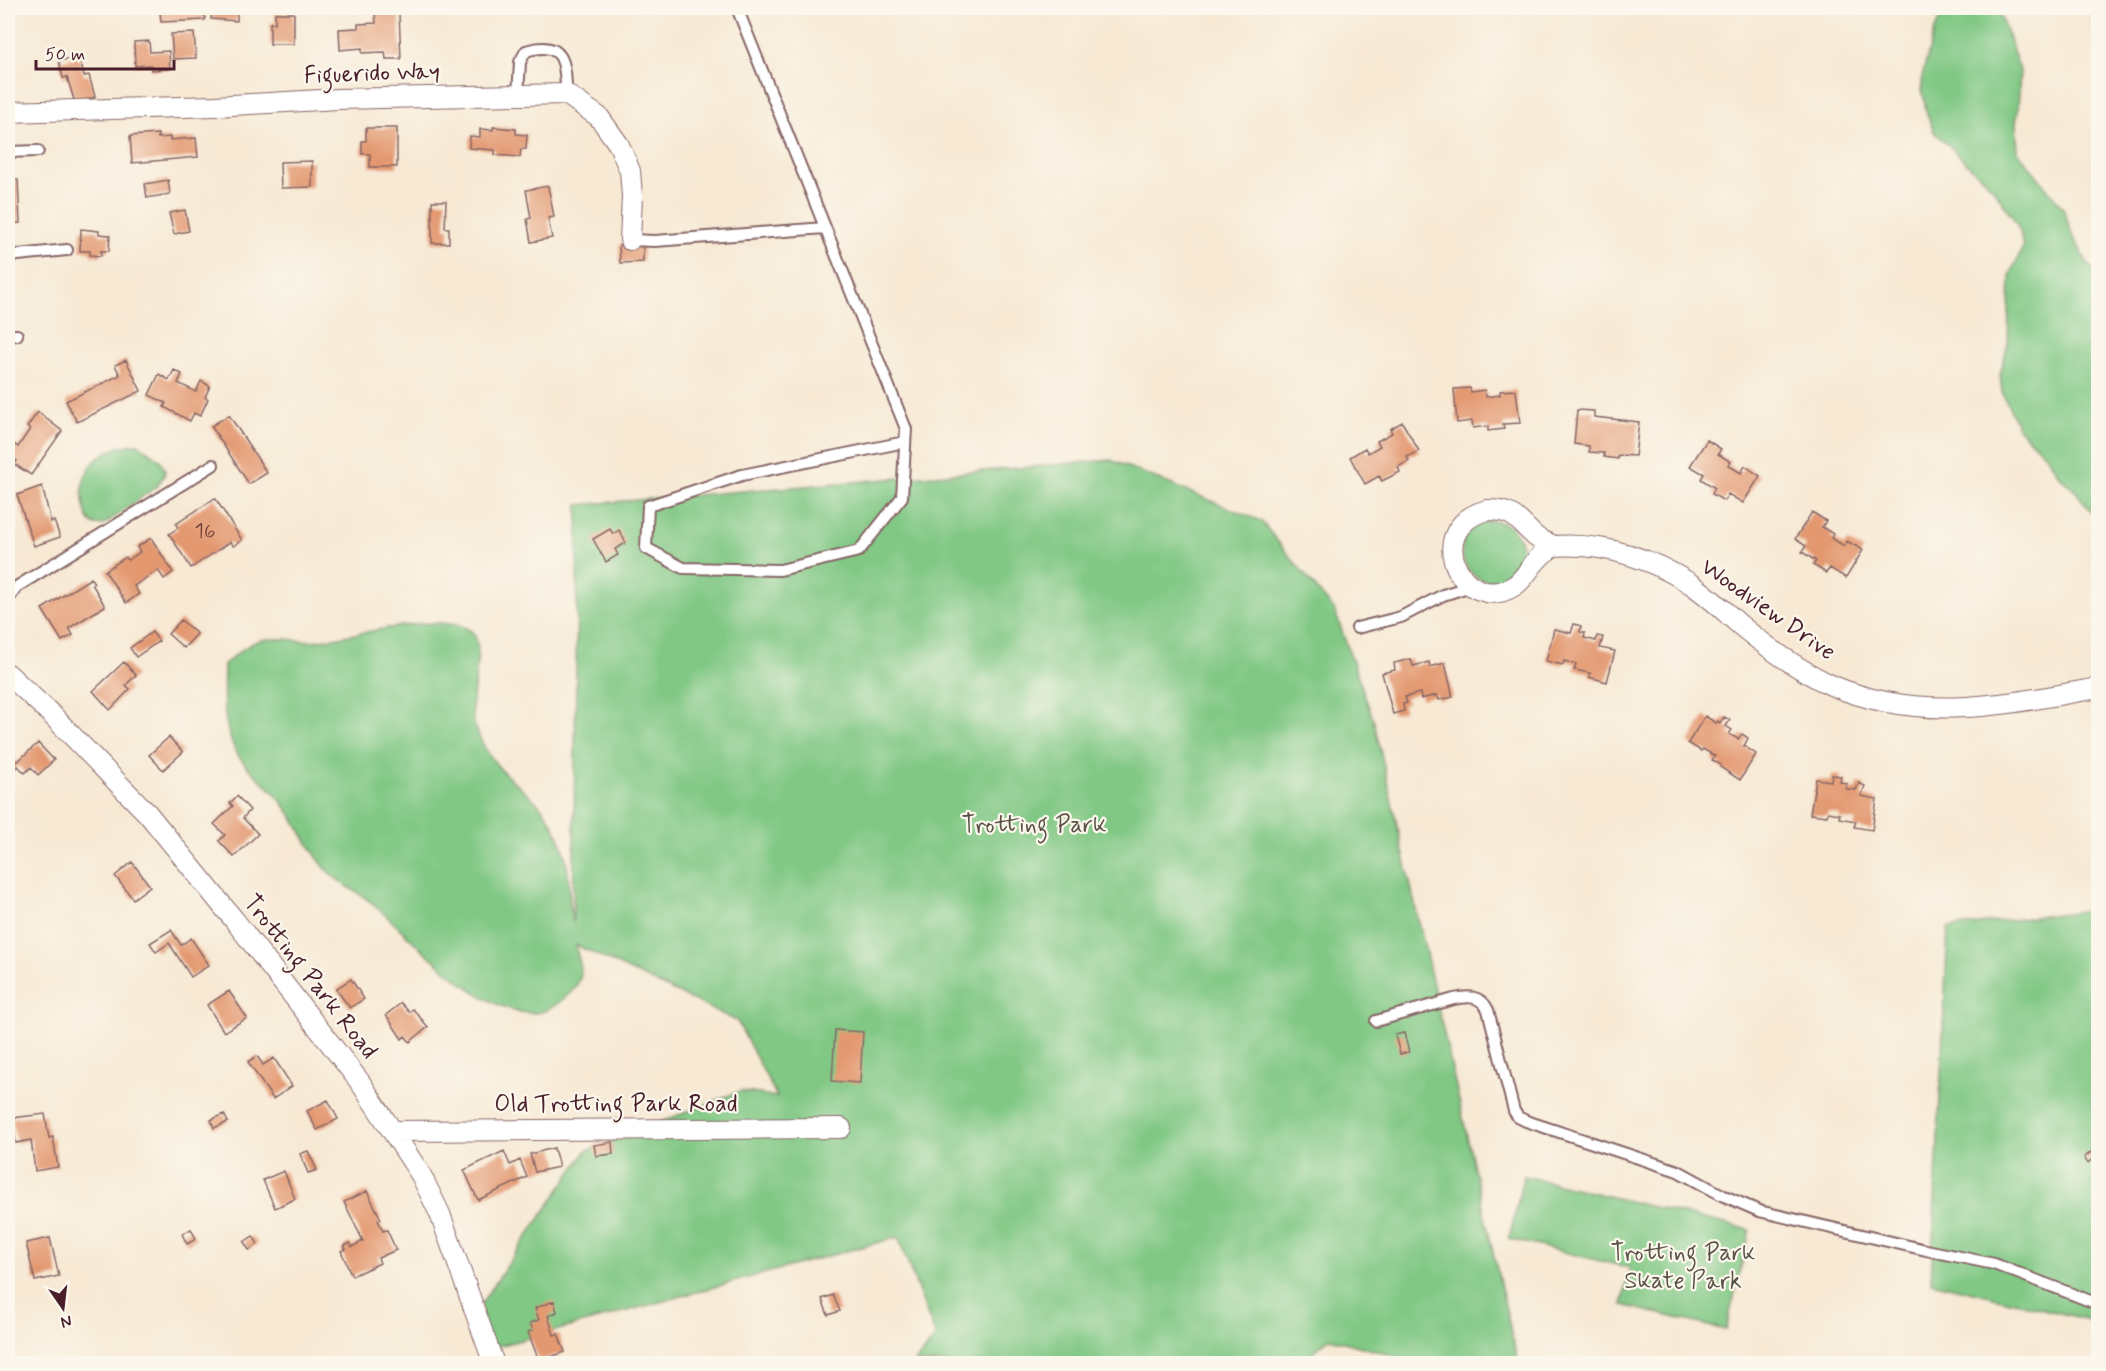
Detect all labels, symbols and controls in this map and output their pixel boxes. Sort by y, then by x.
scale bar [36,33,174,71]
text: 50 m [45,43,85,67]
street label: Figuerido Way [303,56,441,95]
house number: 16 [195,517,216,545]
street label: Woodview Drive [1694,552,1842,668]
park label: Trotting Park [962,810,1106,844]
street label: Trotting Park Road [234,888,384,1068]
street label: Old Trotting Park Road [494,1089,738,1123]
park label: Trotting Park Skate Park [1611,1238,1755,1297]
north arrow [33,1278,93,1338]
text: N [59,1310,74,1333]

